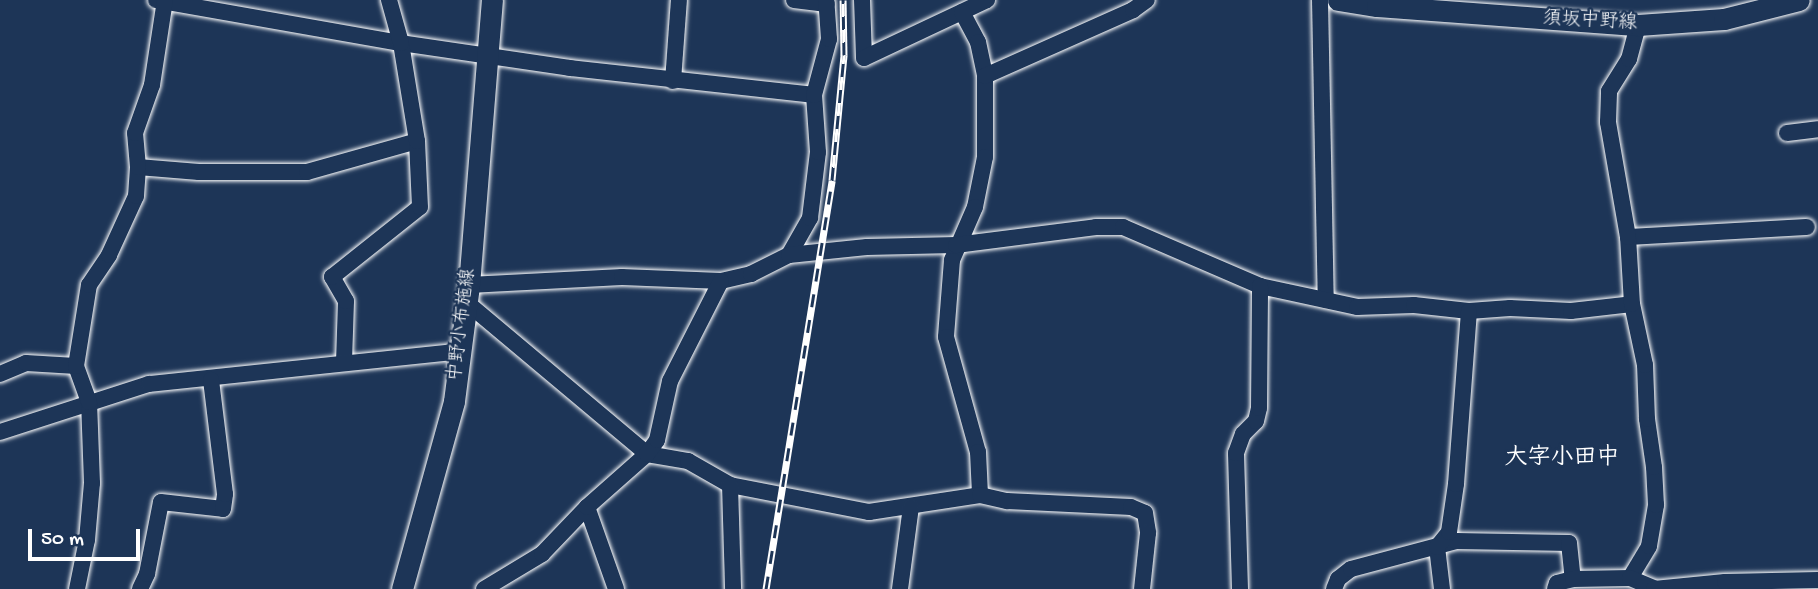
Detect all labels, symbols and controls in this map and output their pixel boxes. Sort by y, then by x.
street label: 須坂中野線 [1542,8,1638,36]
street label: 中野小布施線 [445,267,481,383]
district label: 大字小田中 [1505,445,1619,473]
scale bar [32,516,144,560]
text: 50 m [41,528,84,553]

